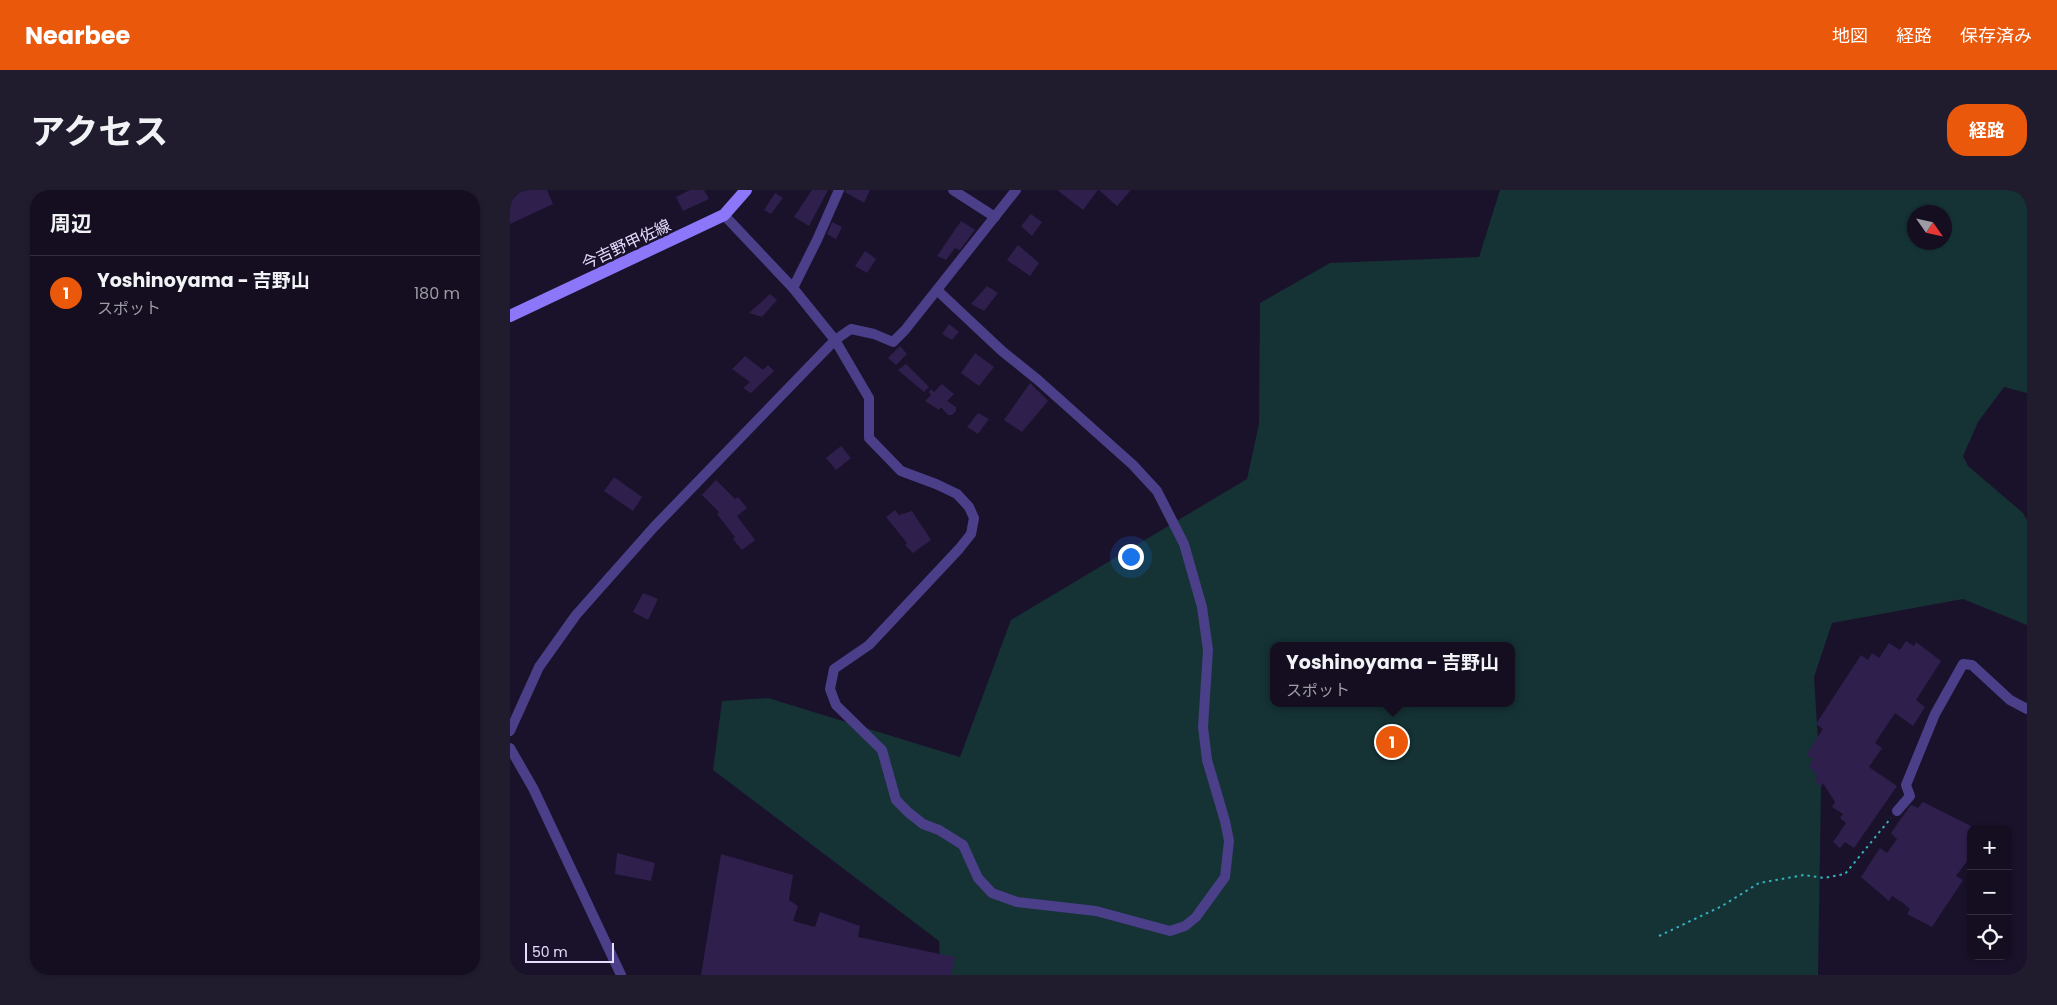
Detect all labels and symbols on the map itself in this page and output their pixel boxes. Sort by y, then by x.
north arrow [1907,205,1952,250]
street label: 今吉野甲佐線 [578,214,675,275]
your location [1118,544,1144,570]
pin: 1 [1376,723,1408,761]
scale bar [525,940,614,963]

